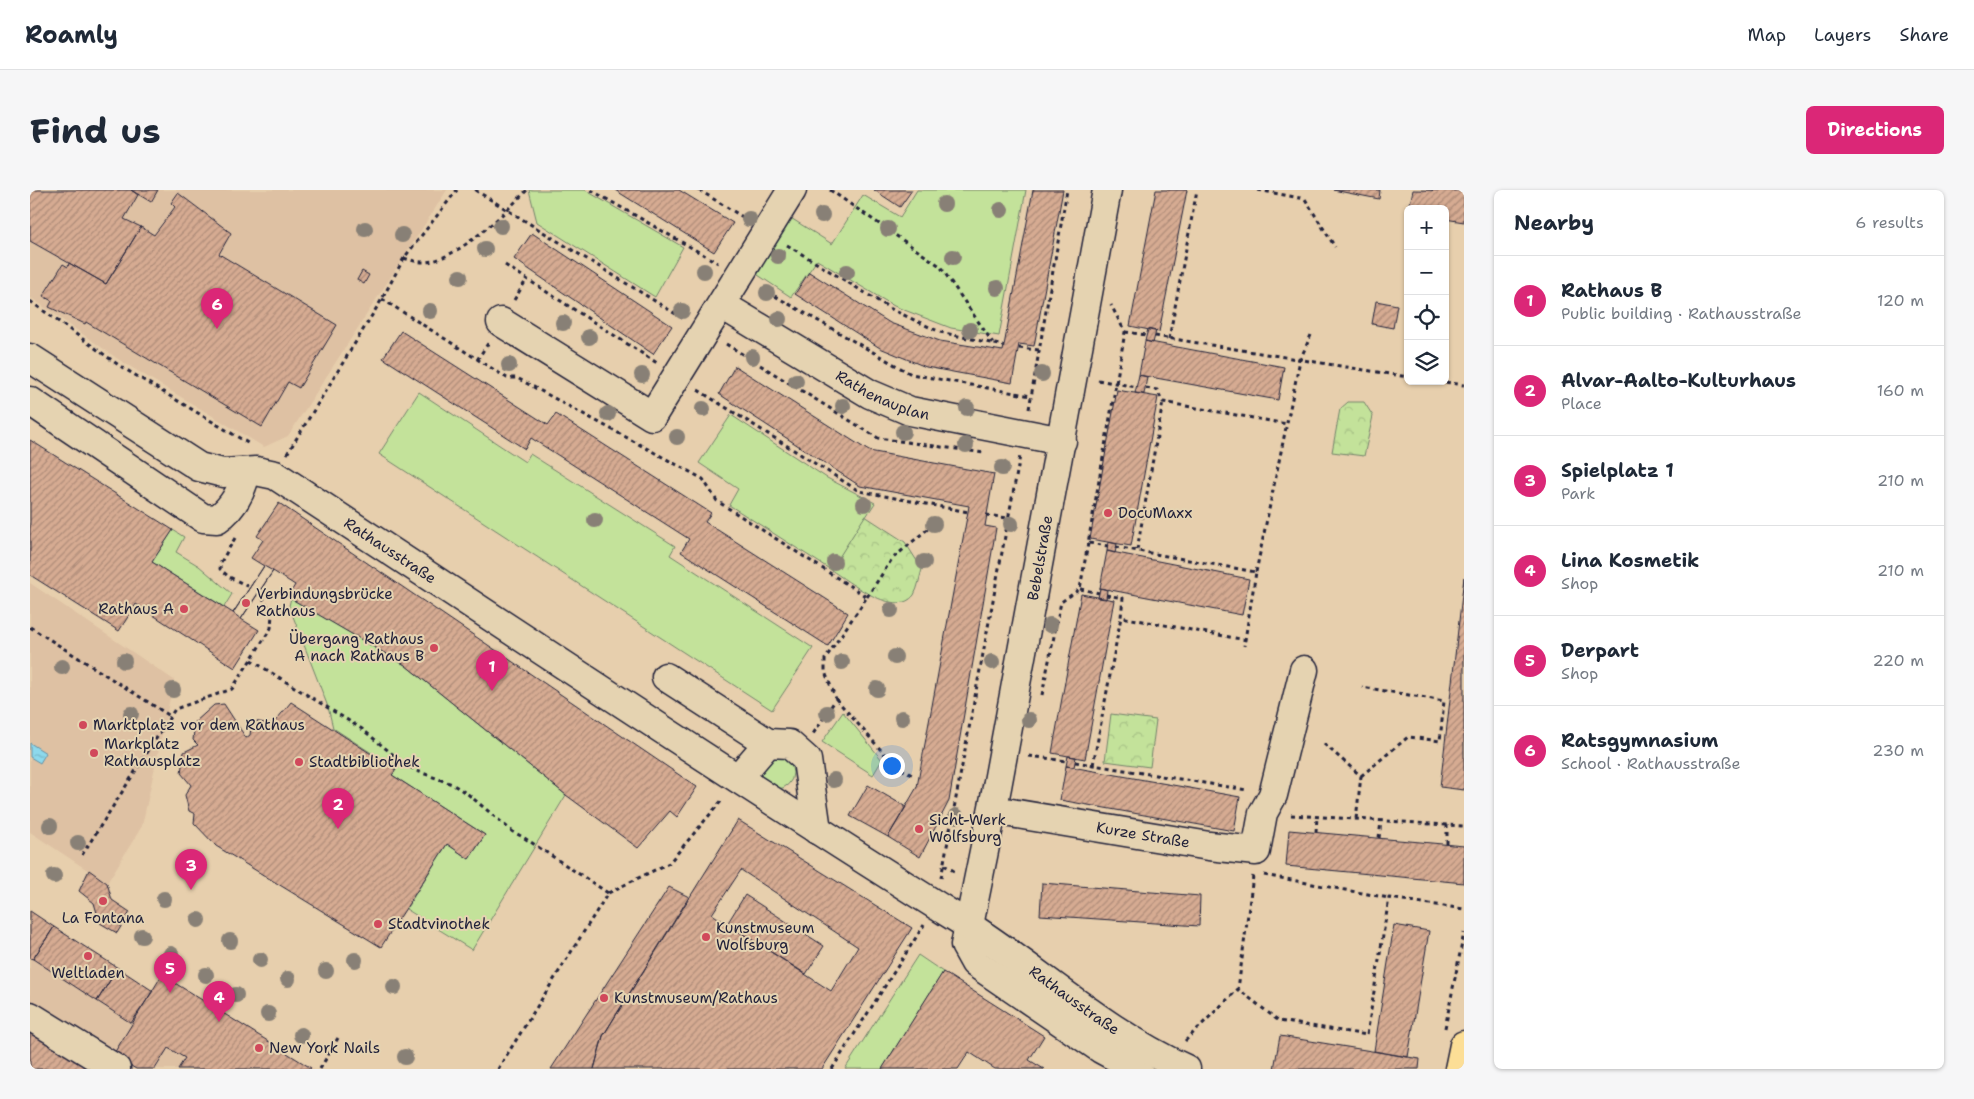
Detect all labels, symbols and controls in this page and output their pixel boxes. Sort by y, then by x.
text: Roamly [25,19,118,51]
text: Map [1748,23,1786,47]
text: Layers [1814,23,1871,47]
text: Share [1899,23,1949,47]
button: Directions [1806,106,1944,154]
text: Find us [30,107,161,154]
map controls [1404,205,1449,385]
button: + [1404,205,1449,250]
text: Nearby [1514,209,1594,237]
text: 6 results [1855,212,1924,233]
button: − [1404,250,1449,295]
text: Rathaus B [1561,278,1662,303]
pin: 6 [201,288,233,329]
text: 1 [1526,290,1534,311]
text: 120 m [1877,290,1924,311]
button: locate [1404,295,1449,340]
text: Public building · Rathausstraße [1561,303,1802,324]
button: layers [1404,340,1449,385]
street label: Rathenauplan [832,366,931,425]
text: Alvar-Aalto-Kulturhaus [1561,368,1796,393]
text: 2 [1524,380,1536,401]
text: 160 m [1877,380,1924,401]
text: Place [1561,393,1602,414]
text: Spielplatz 1 [1561,458,1674,483]
text: 3 [1524,470,1536,491]
text: 210 m [1877,470,1924,491]
text: Park [1561,483,1595,504]
place label: DocuMaxx [1118,503,1193,523]
marker: DocuMaxx [1102,507,1114,519]
street label: Rathausstraße [340,513,440,588]
street label: Bebelstraße [1023,514,1057,602]
text: Lina Kosmetik [1561,548,1699,573]
text: 4 [1524,560,1536,581]
text: 210 m [1877,560,1924,581]
text: Shop [1561,573,1598,594]
place label: Verbindungsbrücke Rathaus [256,584,393,621]
marker: Verbindungsbrücke Rathaus [240,597,252,609]
place label: Rathaus A [98,599,174,619]
marker: Rathaus A [178,603,190,615]
place label: Übergang Rathaus A nach Rathaus B [289,629,424,666]
text: Derpart [1561,638,1639,663]
marker: Übergang Rathaus A nach Rathaus B [428,642,440,654]
pin: 1 [476,650,508,691]
text: 5 [1525,650,1535,671]
text: 220 m [1872,650,1924,671]
text: Shop [1561,663,1598,684]
place label: Marktplatz vor dem Rathaus [93,715,305,735]
marker: Marktplatz vor dem Rathaus [77,719,89,731]
text: Ratsgymnasium [1561,728,1718,753]
place label: Markplatz Rathausplatz [104,734,201,771]
text: 6 [1524,740,1536,761]
text: 230 m [1872,740,1924,761]
marker: Markplatz Rathausplatz [88,747,100,759]
place label: Stadtbibliothek [309,752,420,772]
your location [879,753,905,779]
text: School · Rathausstraße [1561,753,1740,774]
marker: Stadtbibliothek [293,756,305,768]
pin: 2 [322,788,354,829]
place label: Sicht-Werk Wolfsburg [929,810,1006,847]
street label: Kurze Straße [1095,817,1191,853]
marker: Sicht-Werk Wolfsburg [913,823,925,835]
pin: 3 [175,849,207,890]
marker: La Fontana [97,895,109,907]
place label: La Fontana [62,908,145,928]
place label: Stadtvinothek [388,914,490,934]
marker: Stadtvinothek [372,918,384,930]
place label: Kunstmuseum Wolfsburg [716,918,814,955]
marker: Kunstmuseum Wolfsburg [700,931,712,943]
marker: Weltladen [82,950,94,962]
pin: 5 [154,952,186,993]
street label: Rathausstraße [1025,961,1123,1040]
place label: Weltladen [51,963,125,983]
pin: 4 [203,981,235,1022]
place label: Kunstmuseum/Rathaus [614,988,778,1008]
marker: Kunstmuseum/Rathaus [598,992,610,1004]
place label: New York Nails [269,1038,380,1058]
marker: New York Nails [253,1042,265,1054]

